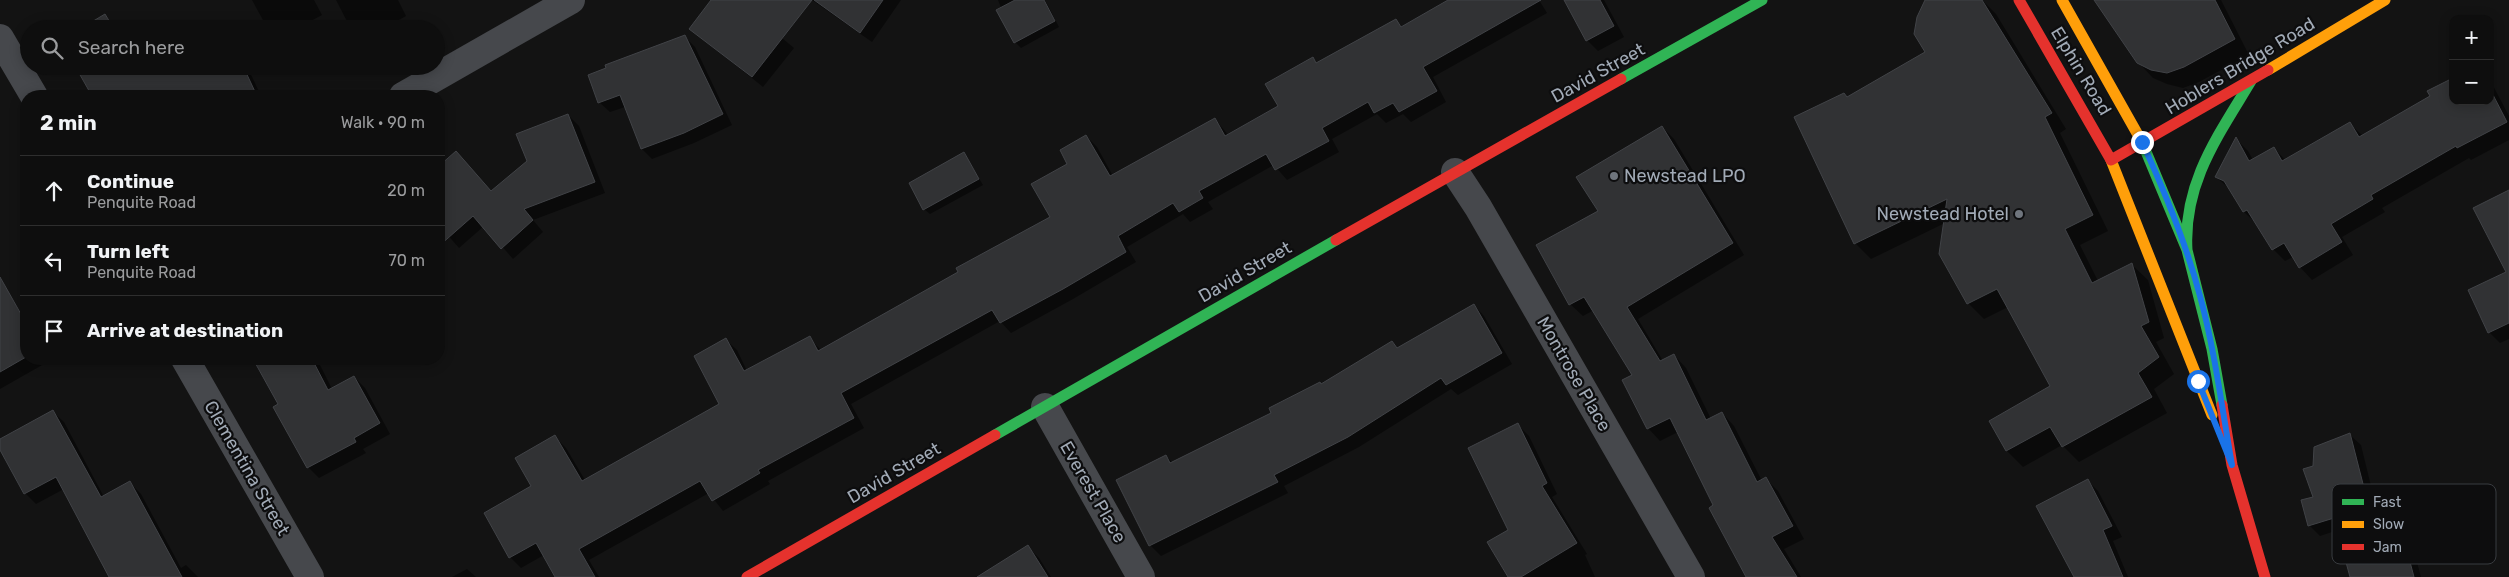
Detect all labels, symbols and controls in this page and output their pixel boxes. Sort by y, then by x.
street label: Hoblers Bridge Road [2161,13,2319,119]
map controls [2449,15,2494,105]
button: + [2449,15,2494,60]
search box [20,20,445,75]
street label: Elphin Road [2046,23,2116,119]
icon: search [38,34,66,62]
text: Search here [78,36,185,59]
street label: David Street [1547,38,1649,108]
button: − [2449,60,2494,105]
text: 2 min [40,110,97,135]
text: Walk · 90 m [341,113,425,132]
route end [2131,131,2154,154]
place label: Newstead LPO [1624,165,1746,187]
text: Continue [87,170,174,193]
marker: Newstead LPO [1608,170,1620,182]
icon: ahead [40,177,68,205]
text: 20 m [387,181,425,200]
text: Penquite Road [87,193,196,212]
place label: Newstead Hotel [1877,203,2009,225]
marker: Newstead Hotel [2013,208,2025,220]
street label: David Street [1195,237,1295,307]
text: Turn left [87,240,169,263]
icon: left [40,247,68,275]
text: 70 m [388,251,425,270]
text: Penquite Road [87,263,196,282]
street label: Montrose Place [1532,313,1616,435]
icon: arrive [40,317,68,345]
text: Arrive at destination [87,319,283,342]
route start [2187,370,2210,393]
street label: Clementina Street [199,397,295,539]
street label: Everest Place [1055,437,1131,547]
street label: David Street [844,438,944,508]
legend [2332,484,2496,564]
text: Fast [2373,494,2402,511]
text: Slow [2373,516,2404,533]
text: Jam [2373,539,2402,556]

